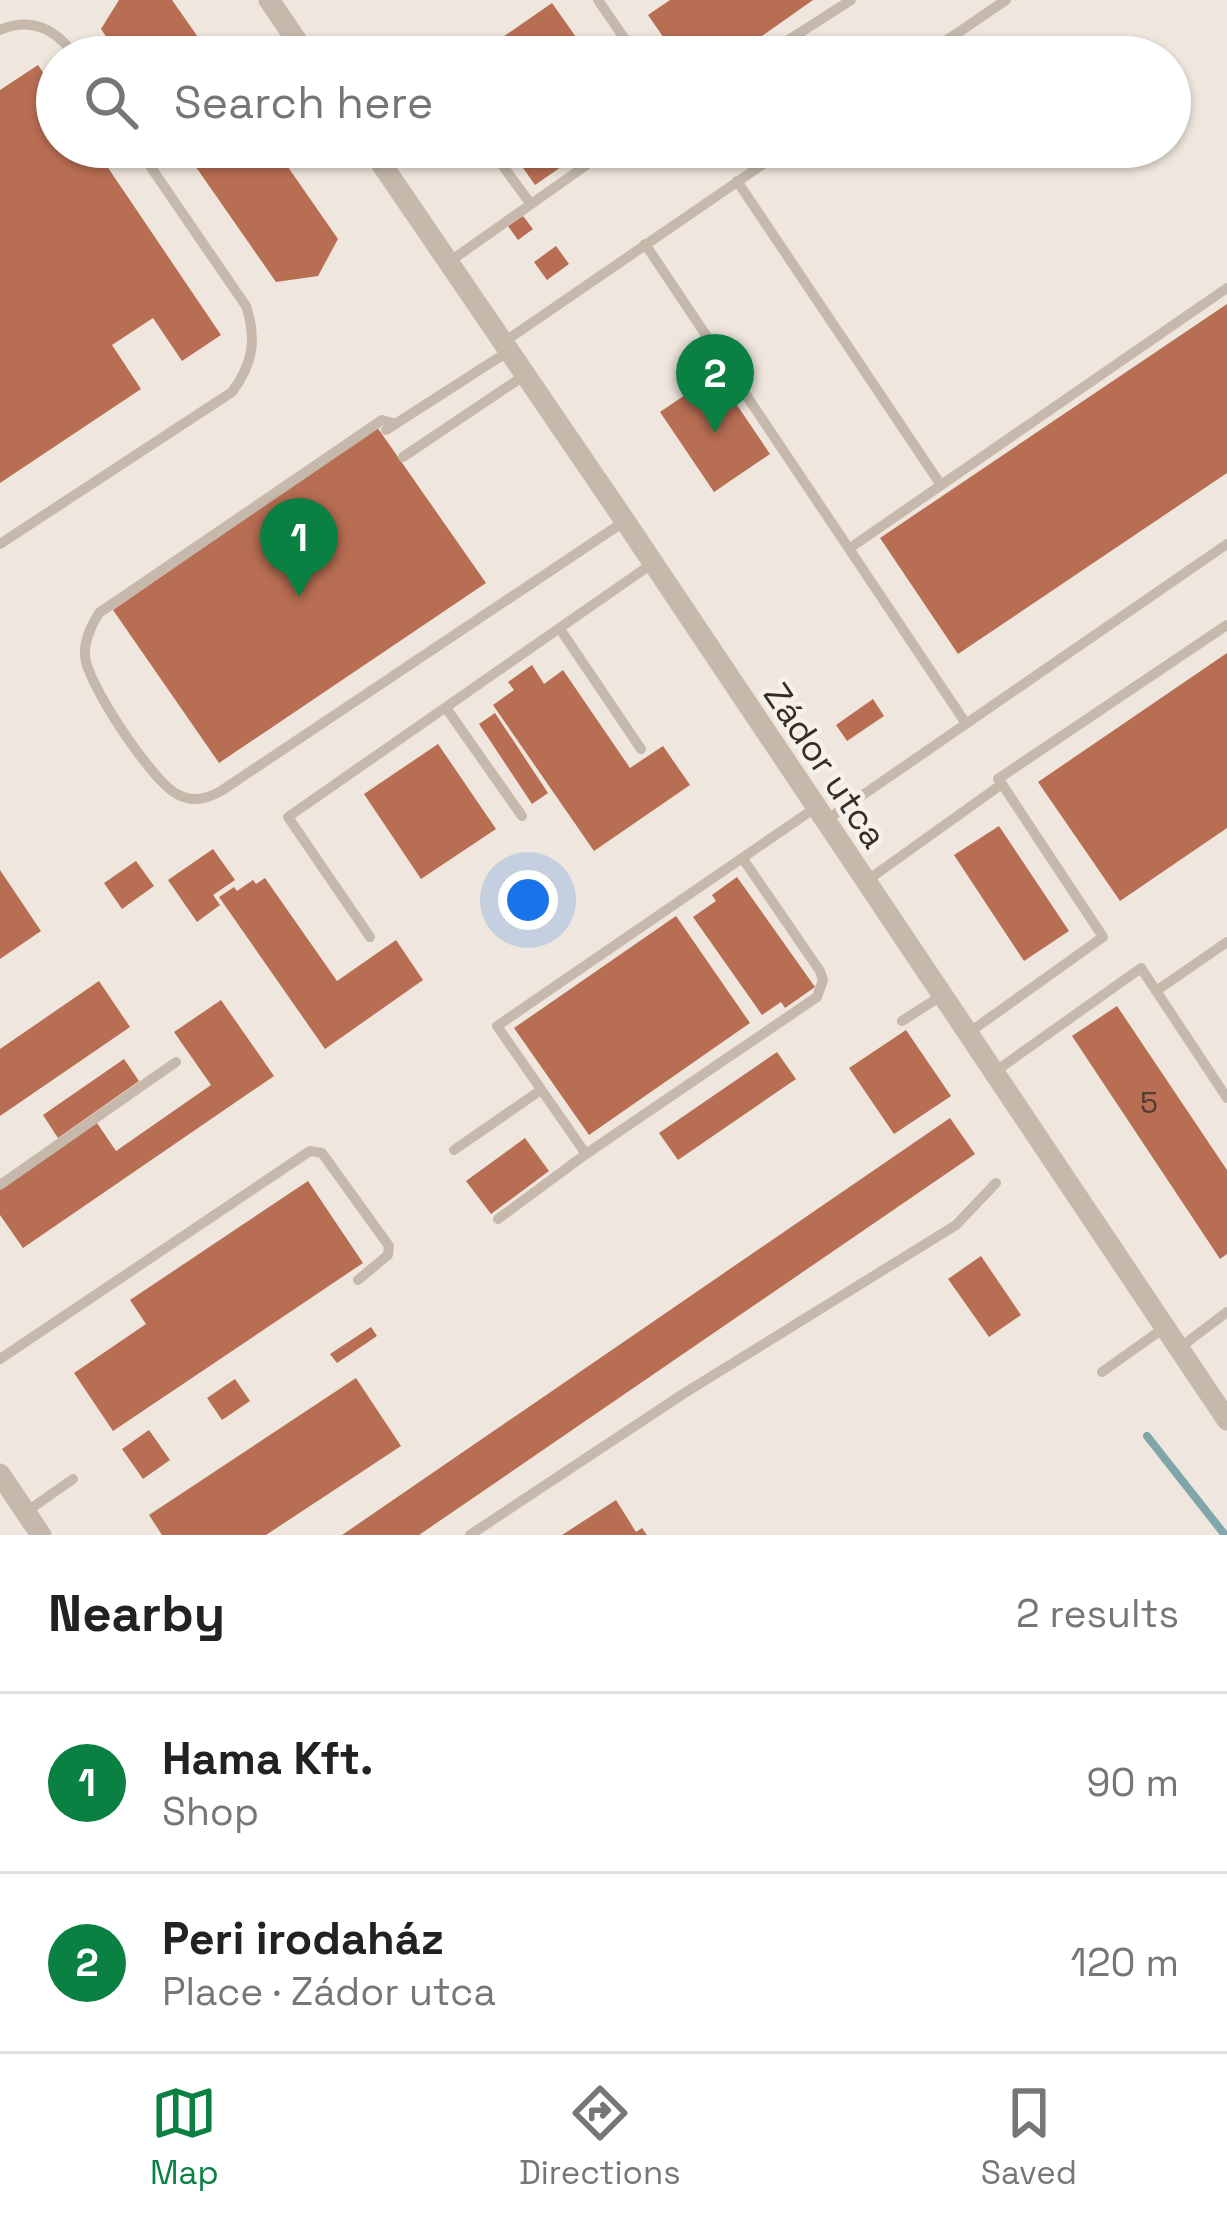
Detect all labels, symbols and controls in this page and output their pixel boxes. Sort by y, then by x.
search box [36,36,1191,168]
icon: search [78,69,144,135]
text: Search here [174,74,433,131]
pin: 2 [676,334,754,433]
pin: 1 [260,498,338,597]
street label: Zádor utca [753,674,897,857]
your location [498,870,558,930]
house number: 5 [1140,1083,1158,1122]
text: Nearby [48,1581,225,1646]
text: 2 results [1016,1589,1179,1638]
text: Hama Kft. [162,1730,373,1787]
text: 1 [78,1758,96,1807]
text: 90 m [1087,1758,1179,1807]
text: Shop [162,1787,259,1836]
text: Peri irodaház [162,1910,444,1967]
text: 2 [75,1938,99,1987]
text: 120 m [1071,1938,1179,1987]
text: Place · Zádor utca [162,1967,496,2016]
tab: Map [150,2080,219,2194]
tab: Directions [519,2080,681,2194]
tab: Saved [981,2080,1077,2194]

